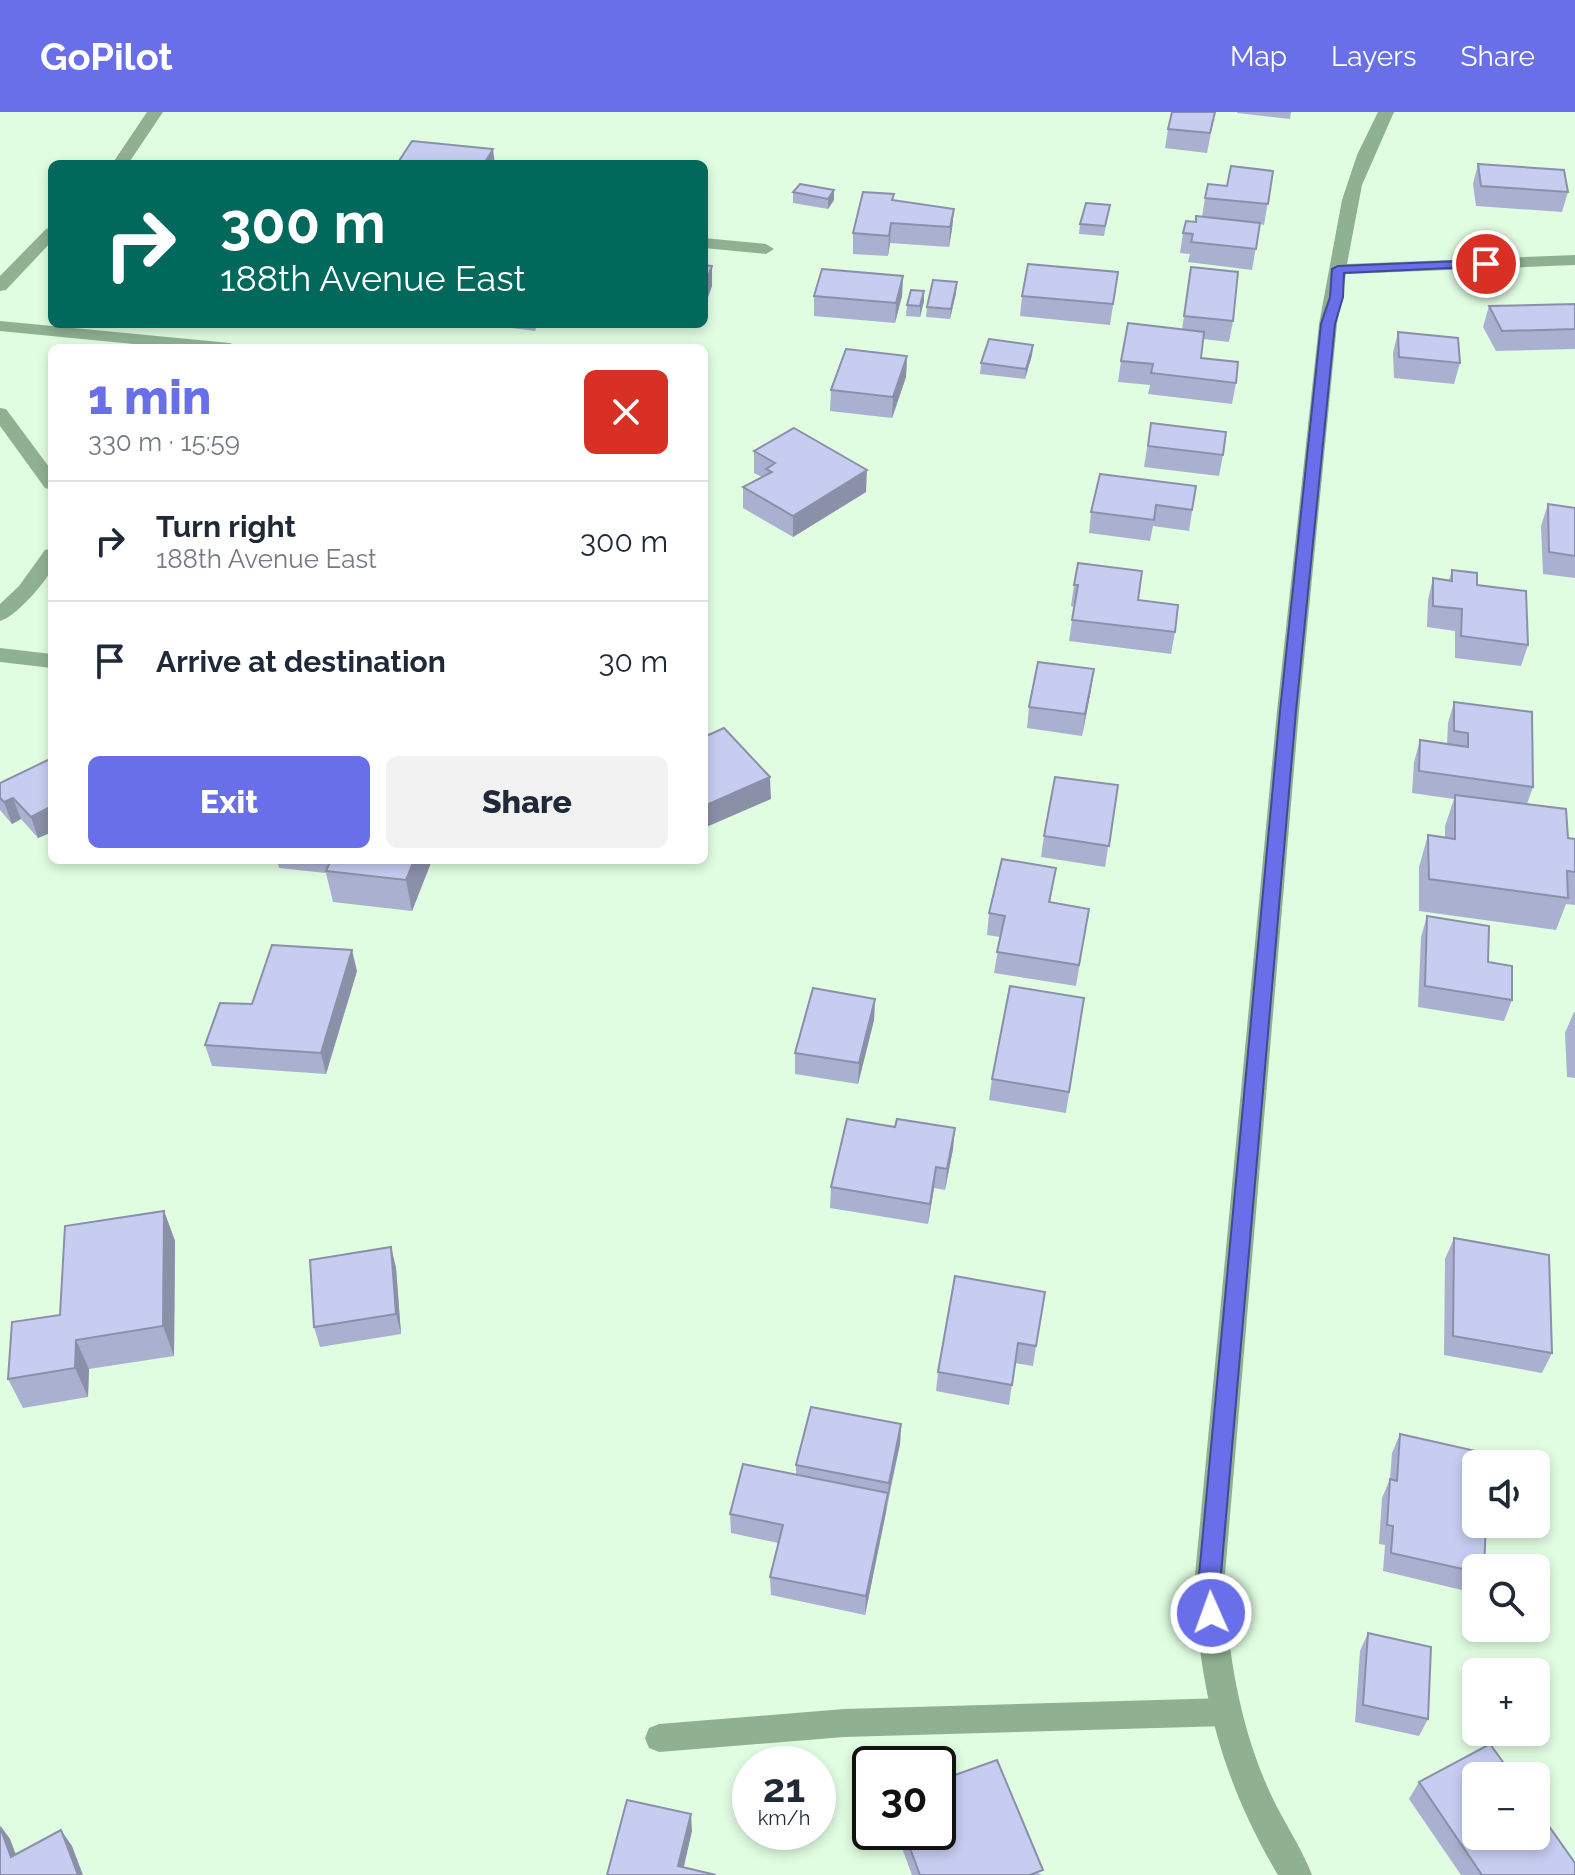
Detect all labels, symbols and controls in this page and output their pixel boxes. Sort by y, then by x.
text: GoPilot [40,34,173,79]
text: Map [1230,40,1287,73]
text: Layers [1331,40,1417,73]
text: Share [1461,40,1535,73]
text: 300 m [220,190,386,256]
icon: right [88,192,192,296]
pin [1452,230,1520,298]
icon: arrive [1464,242,1508,286]
text: 188th Avenue East [220,257,526,299]
text: 1 min [88,369,211,425]
button: close [584,370,668,454]
text: 330 m · 15:59 [88,427,240,457]
text: Turn right [156,509,296,544]
icon: right [88,519,132,563]
text: 300 m [580,524,668,559]
text: 188th Avenue East [156,544,377,574]
icon: arrive [88,639,132,683]
text: Arrive at destination [156,644,446,679]
text: 30 m [598,644,668,679]
button: Exit [88,756,370,848]
button: Share [386,756,668,848]
map controls [1462,1450,1550,1850]
button: sound [1462,1450,1550,1538]
button: search [1462,1554,1550,1642]
position arrow [1169,1571,1253,1655]
button: + [1462,1658,1550,1746]
speed limit sign: 30 [852,1746,956,1850]
button: − [1462,1762,1550,1850]
text: 21 [763,1764,805,1811]
text: km/h [758,1806,810,1830]

